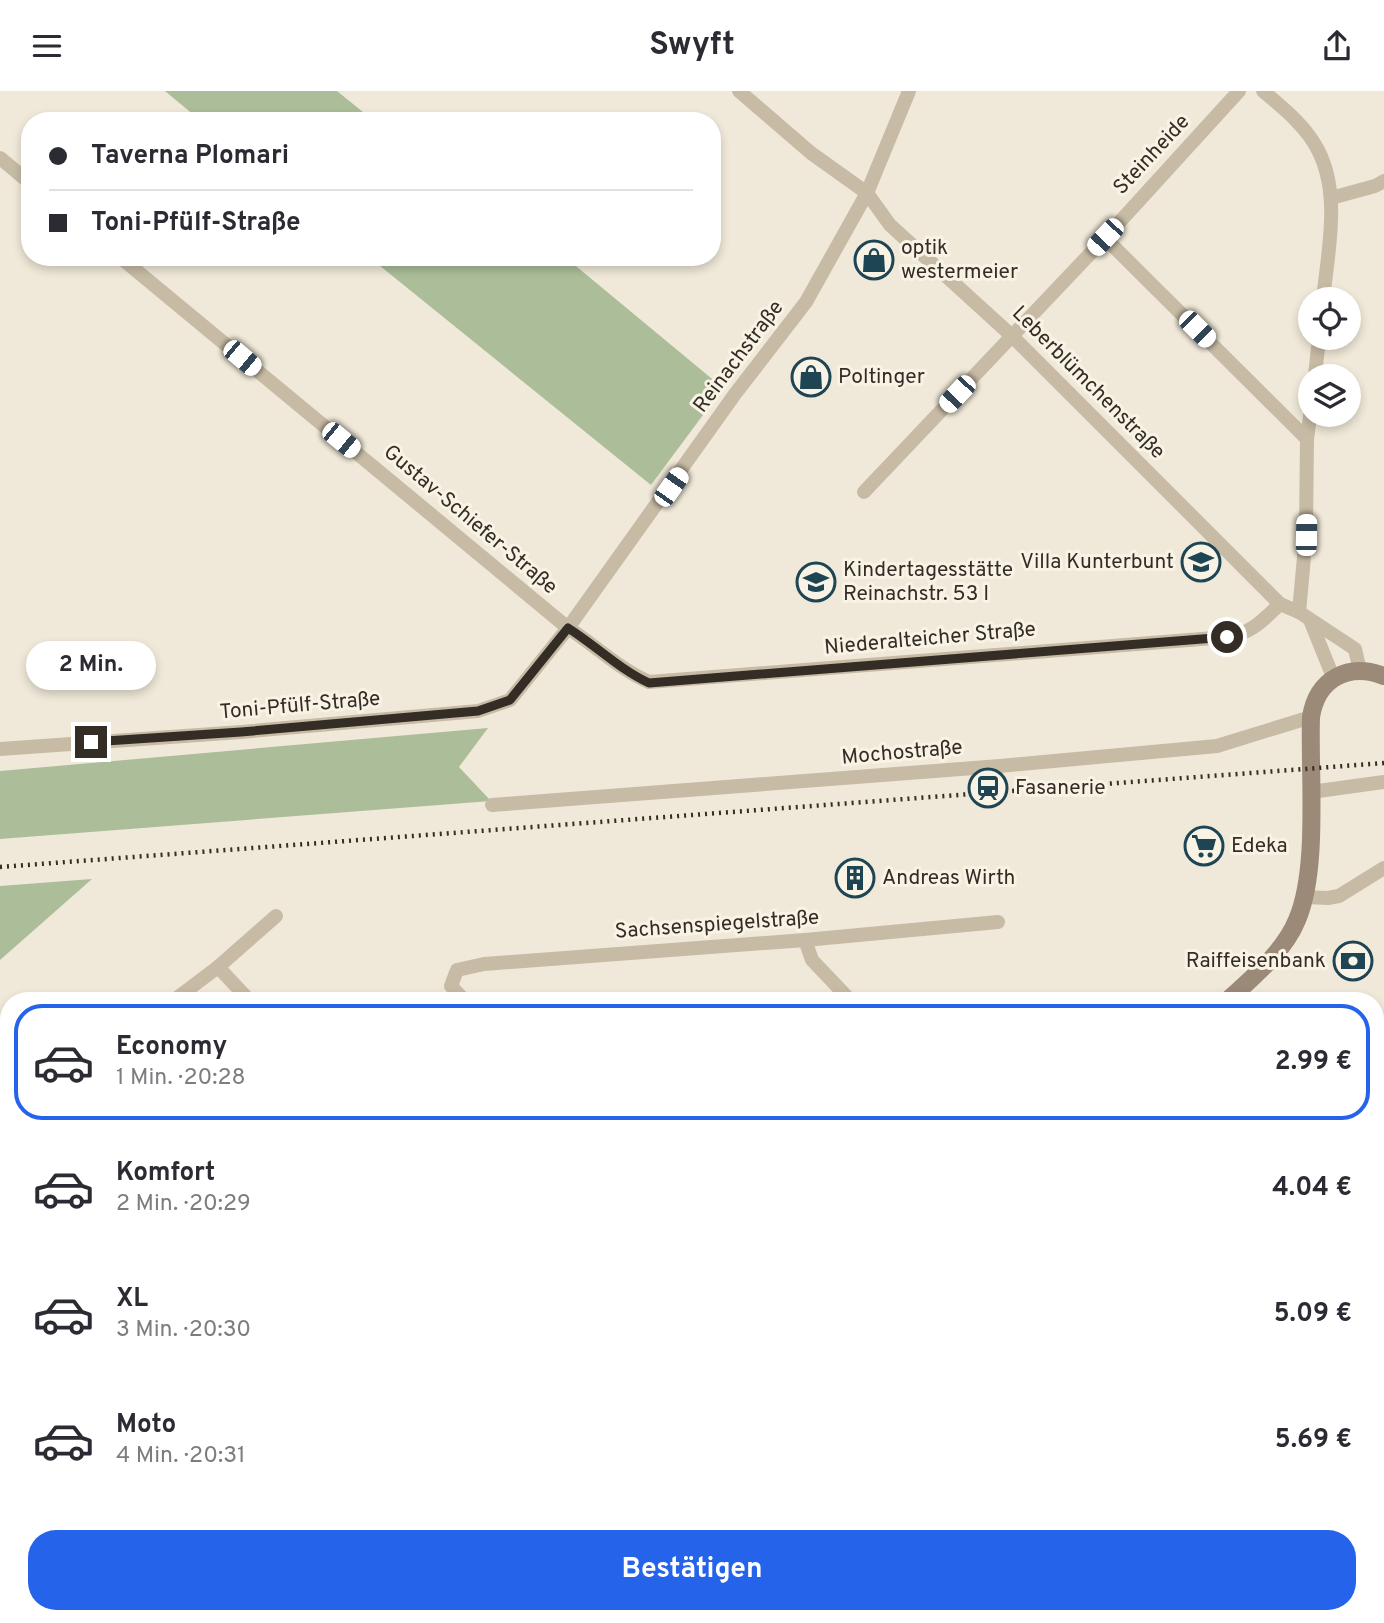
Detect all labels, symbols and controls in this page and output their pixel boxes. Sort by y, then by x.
text: Swyft [649,26,735,66]
icon: menu [28,27,66,65]
icon: share [1318,27,1356,65]
street label: Steinheide [1108,109,1196,201]
text: Taverna Plomari [91,140,289,173]
text: Toni-Pfülf-Straße [91,207,300,240]
car [1083,214,1128,260]
place label: optik westermeier [901,235,1018,286]
shop icon: optik westermeier [853,239,895,281]
map controls [1298,287,1361,427]
button: locate [1298,287,1361,350]
street label: Reinachstraße [688,295,790,419]
street label: Leberblümchenstraße [1005,300,1171,466]
car [1175,307,1220,351]
car [220,336,265,380]
shop icon: Poltinger [790,356,832,398]
place label: Poltinger [838,364,925,391]
button: layers [1298,364,1361,427]
car [935,371,980,417]
car [319,419,364,461]
street label: Gustav-Schiefer-Straße [377,439,563,601]
car [651,464,692,510]
car [1296,514,1317,556]
school or university icon: Villa Kunterbunt [1180,541,1222,583]
place label: Villa Kunterbunt [1020,549,1174,576]
place label: Kindertagesstätte Reinachstr. 53 I [843,557,1013,608]
school or university icon: Kindertagesstätte Reinachstr. 53 I [795,561,837,603]
street label: Niederalteicher Straße [823,616,1037,662]
route start [1211,621,1243,653]
callout: 2 Min. [26,641,156,689]
text: 2 Min. [59,651,123,680]
street label: Toni-Pfülf-Straße [219,686,381,726]
route end [75,726,107,758]
street label: Mochostraße [840,734,964,772]
station icon: Fasanerie [967,767,1009,809]
place label: Fasanerie [1015,775,1105,802]
supermarket icon: Edeka [1183,825,1225,867]
place label: Edeka [1231,833,1288,860]
building icon: Andreas Wirth [834,857,876,899]
place label: Andreas Wirth [882,865,1015,892]
street label: Sachsenspiegelstraße [614,904,820,946]
bank icon: Raiffeisenbank [1332,940,1374,982]
place label: Raiffeisenbank [1186,948,1326,975]
icon: car [32,1031,95,1094]
text: Economy [116,1031,227,1064]
text: 2.99 € [1275,1046,1352,1079]
text: 1 Min. · 20:28 [116,1064,246,1093]
icon: car [32,1157,95,1220]
text: Komfort [116,1157,215,1190]
text: 4.04 € [1272,1172,1352,1205]
text: 2 Min. · 20:29 [116,1190,251,1219]
icon: car [32,1283,95,1346]
text: XL [116,1283,148,1316]
text: 5.09 € [1274,1298,1352,1331]
text: 3 Min. · 20:30 [116,1316,251,1345]
icon: car [32,1409,95,1472]
text: Moto [116,1409,176,1442]
text: 5.69 € [1275,1424,1352,1457]
text: 4 Min. · 20:31 [116,1442,246,1471]
button: Bestätigen [28,1530,1356,1610]

